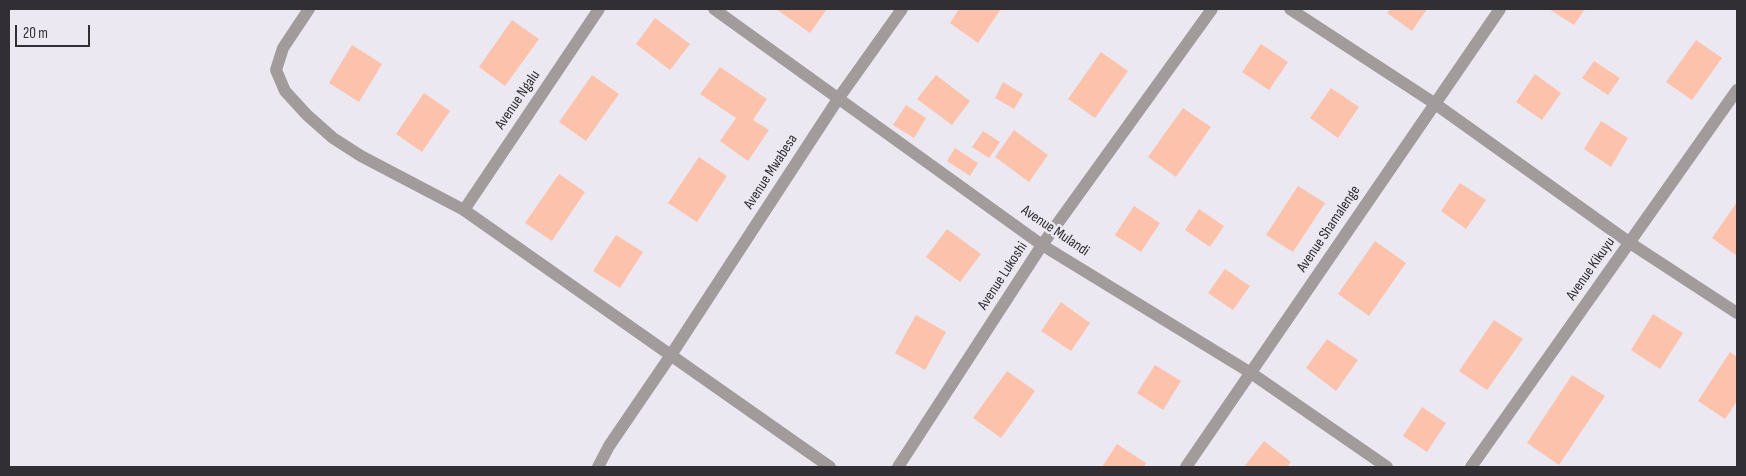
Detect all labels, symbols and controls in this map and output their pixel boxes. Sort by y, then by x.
scale bar [18,15,92,47]
text: 20 m [23,24,48,43]
street label: Avenue Ngalu [492,67,544,133]
street label: Avenue Mwabesa [740,131,802,213]
street label: Avenue Shamalenge [1294,182,1364,276]
street label: Avenue Mulandi [1018,202,1092,260]
street label: Avenue Kikuyu [1563,234,1619,304]
street label: Avenue Lukoshi [974,239,1032,313]

